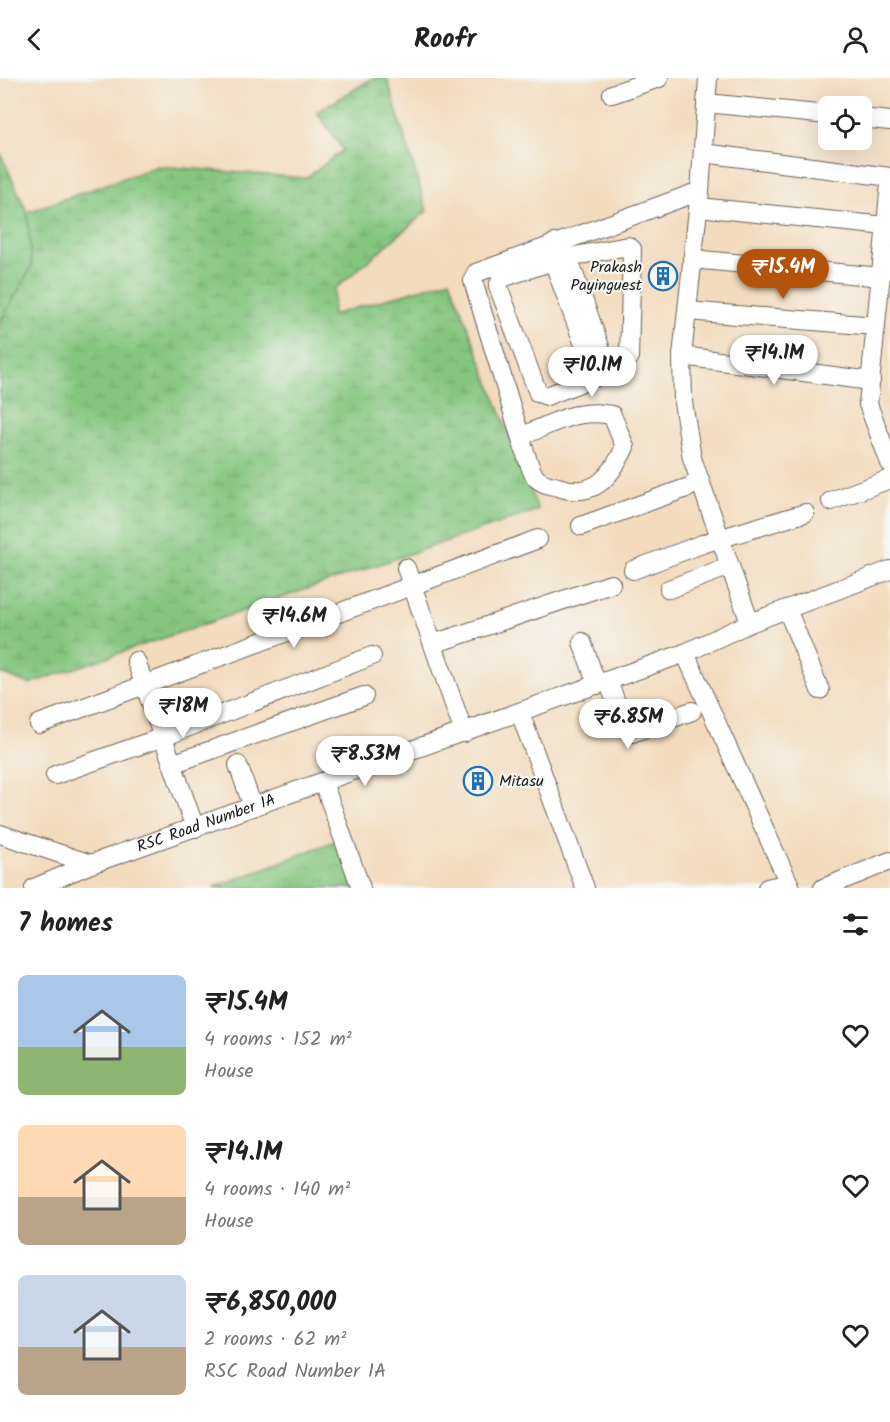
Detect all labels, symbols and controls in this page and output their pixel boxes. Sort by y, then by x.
text: Roofr [414,18,476,61]
icon: back [18,23,51,56]
icon: person [839,23,872,56]
map controls [818,96,872,150]
button: locate [818,96,872,150]
pin: ₹15.4M [734,249,832,300]
text: ₹15.4M [751,252,815,284]
place label: Prakash Payinguest [570,255,643,298]
building icon: Prakash Payinguest [647,260,679,292]
pin: ₹14.1M [725,335,823,386]
text: ₹14.1M [744,338,804,370]
pin: ₹10.1M [543,347,641,398]
text: ₹10.1M [562,350,622,382]
pin: ₹14.6M [245,598,343,649]
text: ₹14.6M [261,601,327,633]
pin: ₹18M [147,688,219,739]
text: ₹18M [158,691,208,723]
pin: ₹6.85M [579,699,677,750]
text: ₹6.85M [593,702,663,734]
pin: ₹8.53M [316,736,414,787]
text: ₹8.53M [330,739,400,771]
building icon: Mitasu [462,765,494,797]
place label: Mitasu [499,769,544,794]
street label: RSC Road Number 1A [133,787,279,859]
text: 7 homes [18,903,113,945]
icon: filters [839,908,872,941]
text: ₹15.4M [204,982,288,1024]
icon: home [66,999,138,1071]
icon: heart [839,1019,872,1052]
text: 4 rooms · 152 m² [204,1024,352,1056]
text: House [204,1056,254,1088]
text: ₹14.1M [204,1132,282,1174]
icon: home [66,1149,138,1221]
icon: heart [839,1169,872,1202]
text: 4 rooms · 140 m² [204,1174,350,1206]
text: House [204,1206,254,1238]
text: ₹6,850,000 [204,1282,336,1324]
icon: home [66,1299,138,1371]
icon: heart [839,1319,872,1352]
text: 2 rooms · 62 m² [204,1324,346,1356]
text: RSC Road Number 1A [204,1356,386,1388]

